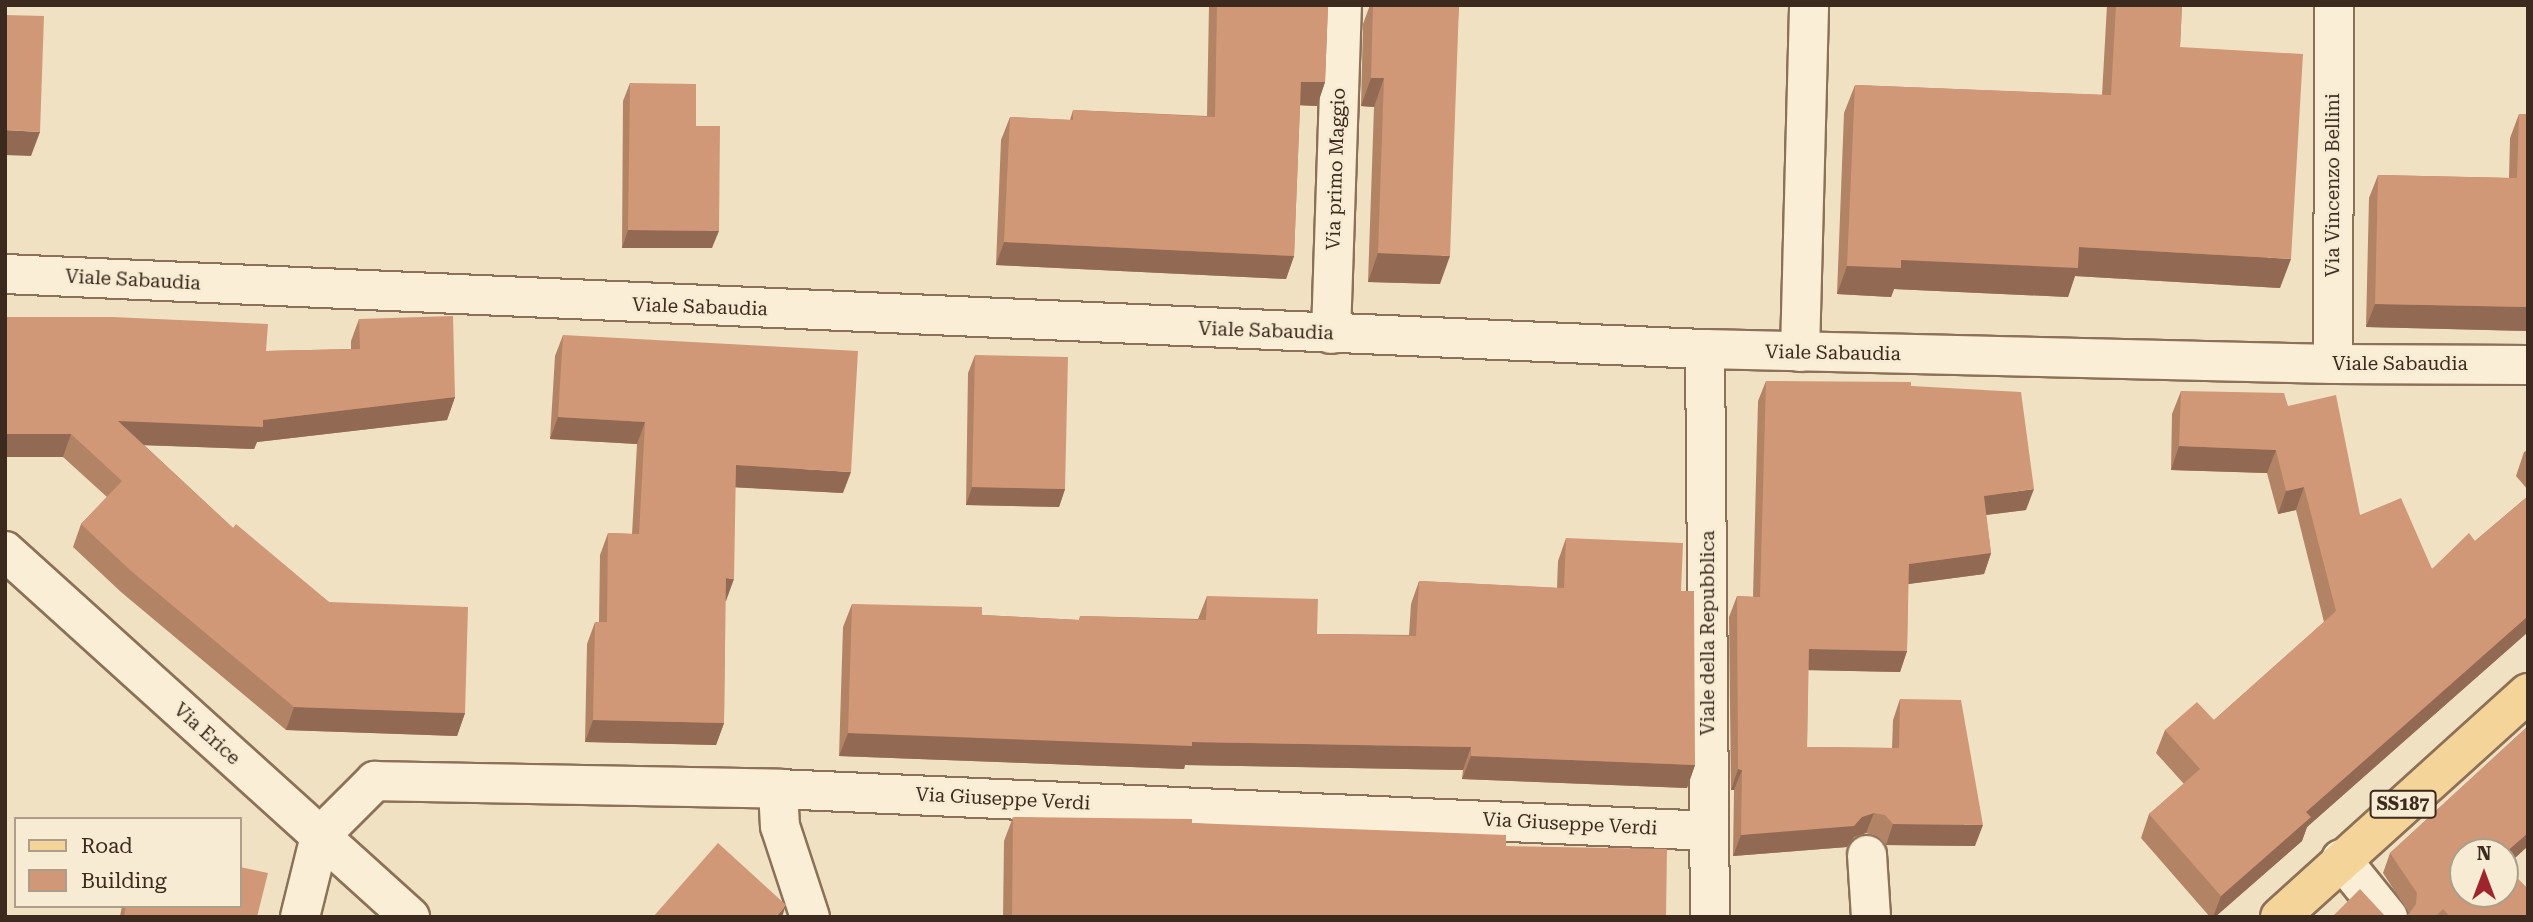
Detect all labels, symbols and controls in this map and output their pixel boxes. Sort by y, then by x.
street label: Via primo Maggio [1322,88,1350,250]
street label: Via Vincenzo Bellini [2322,93,2344,277]
street label: Viale Sabaudia [65,265,201,295]
street label: Viale Sabaudia [632,293,768,321]
street label: Viale Sabaudia [1198,317,1334,345]
street label: Viale Sabaudia [1765,340,1901,366]
street label: Viale Sabaudia [2332,353,2468,375]
street label: Viale della Repubblica [1697,530,1719,736]
street label: Via Erice [169,698,245,770]
street label: Via Giuseppe Verdi [915,783,1091,815]
road number: SS187 [2368,790,2438,818]
street label: Via Giuseppe Verdi [1482,808,1658,840]
legend [14,817,242,908]
text: Road [81,834,133,858]
north arrow [2449,838,2519,908]
text: N [2477,842,2491,865]
text: Building [81,869,167,893]

